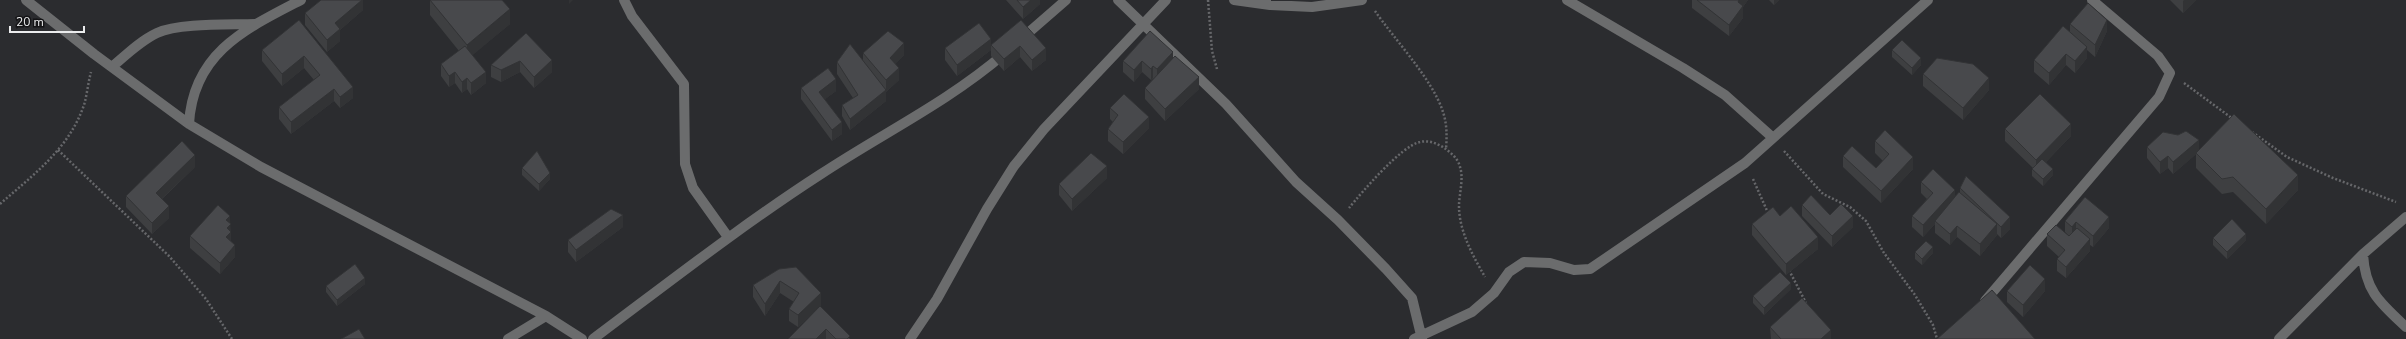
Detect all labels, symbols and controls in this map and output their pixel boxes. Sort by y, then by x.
scale bar [10,8,84,34]
text: 20 m [16,14,44,30]

